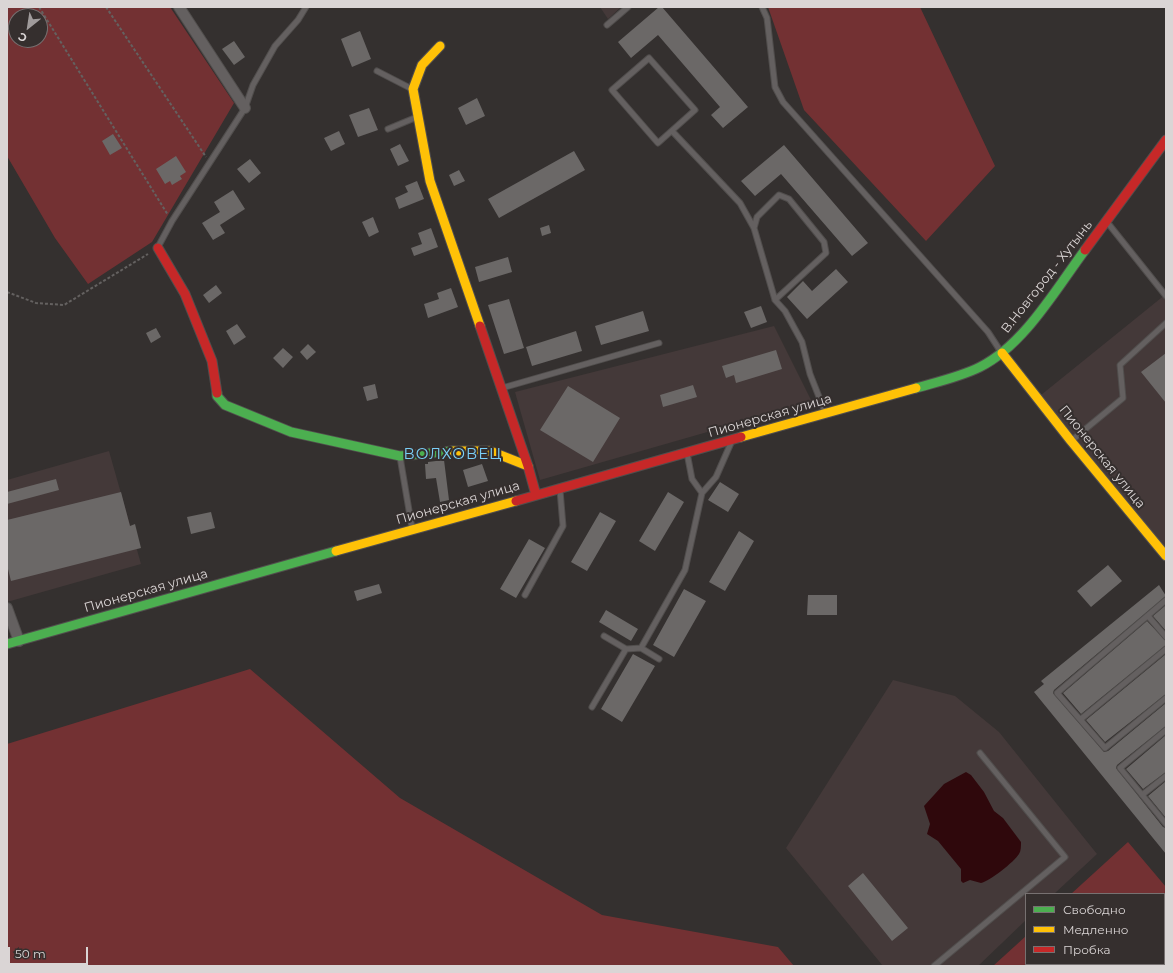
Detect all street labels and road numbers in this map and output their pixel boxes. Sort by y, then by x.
street label: В.Новгород - Хутынь [998,218,1096,336]
street label: Пионерская улица [706,391,834,441]
street label: Пионерская улица [1056,402,1148,512]
street label: Пионерская улица [394,478,522,528]
street label: Пионерская улица [82,566,210,616]

